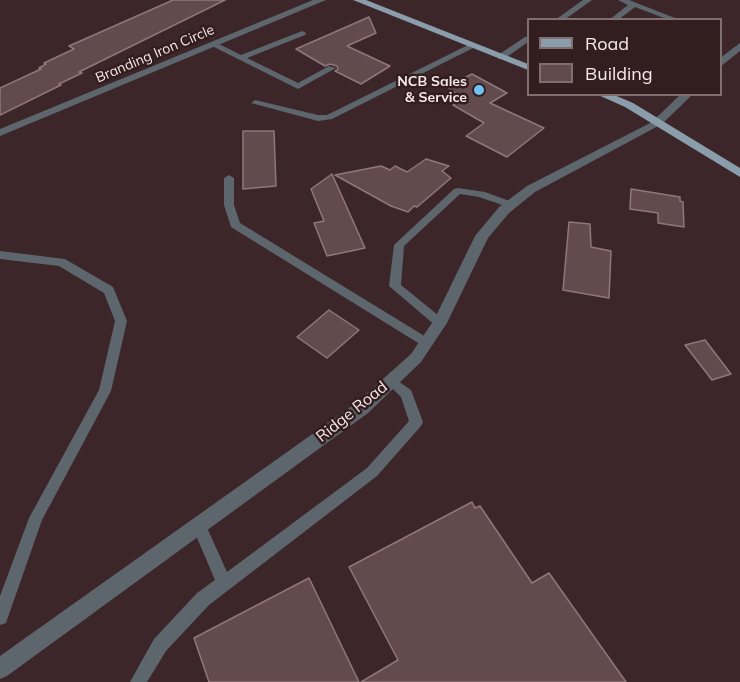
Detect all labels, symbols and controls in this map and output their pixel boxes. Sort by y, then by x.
legend [527,18,722,96]
street label: Branding Iron Circle [93,21,217,87]
text: Road [585,32,629,55]
text: Building [585,62,653,85]
place label: NCB Sales & Service [397,74,467,106]
marker: NCB Sales & Service [472,83,486,97]
street label: Ridge Road [312,377,392,447]

